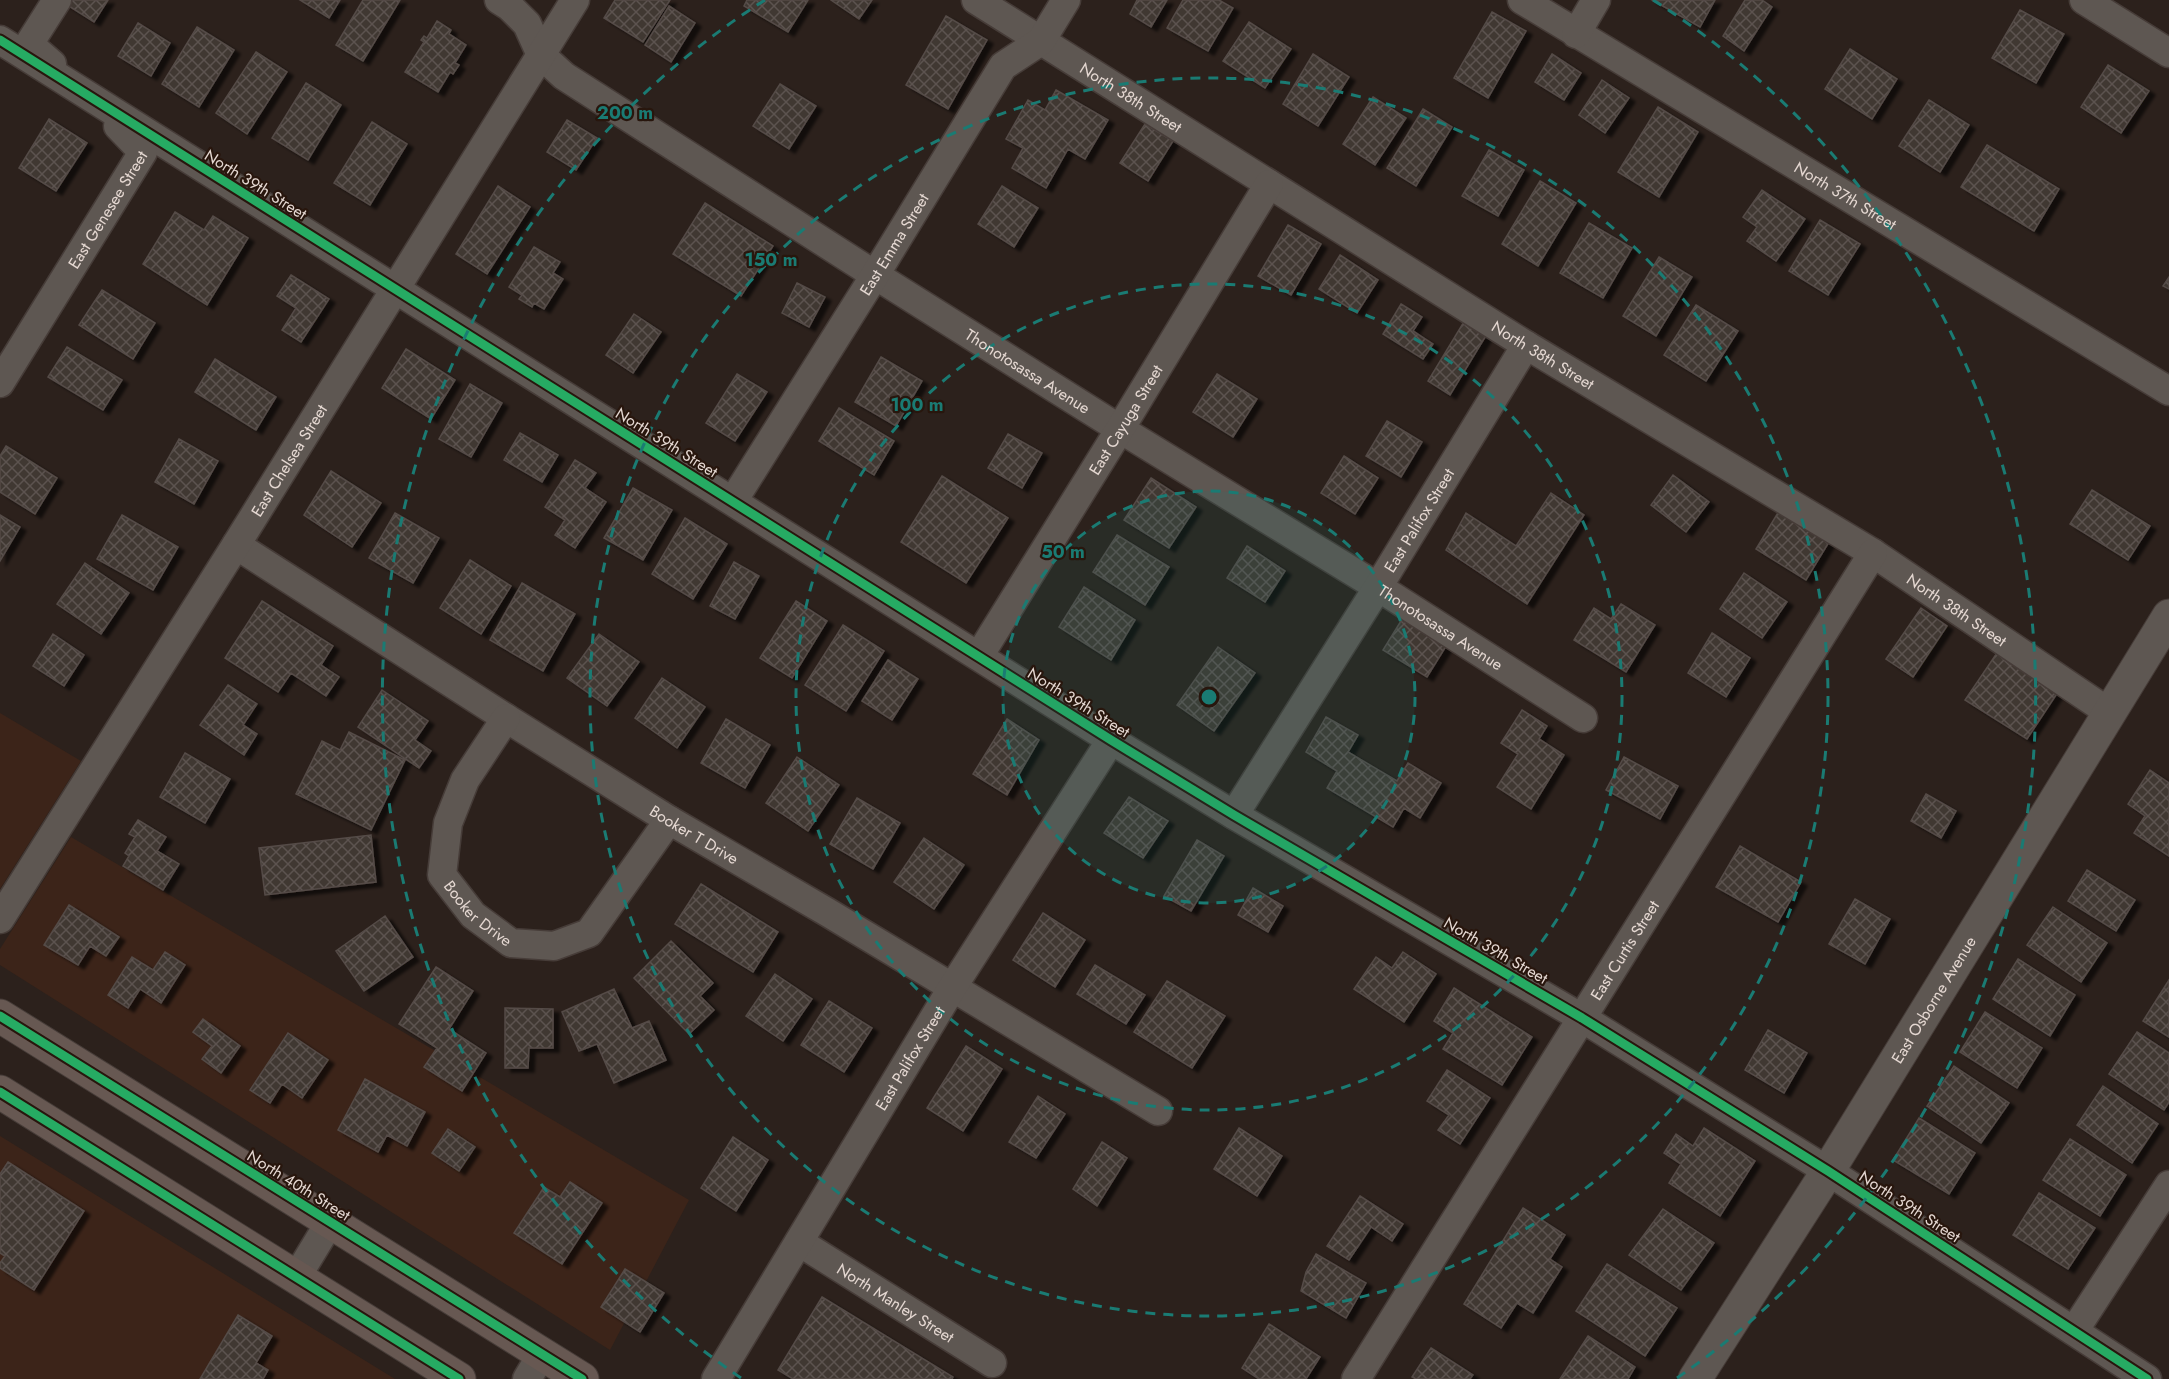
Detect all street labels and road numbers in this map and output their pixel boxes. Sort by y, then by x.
street label: North 38th Street [1075,57,1186,138]
street label: North 39th Street [200,144,311,225]
street label: East Genesee Street [63,146,153,273]
street label: North 37th Street [1790,156,1901,236]
street label: East Emma Street [854,189,934,300]
street label: North 38th Street [1487,315,1599,395]
street label: Thonotosassa Avenue [961,323,1095,420]
street label: East Cayuga Street [1083,360,1169,479]
street label: East Chelsea Street [245,400,333,521]
street label: North 39th Street [611,402,722,483]
street label: East Palifox Street [1379,464,1460,577]
street label: North 38th Street [1902,568,2011,652]
street label: Thonotosassa Avenue [1374,579,1507,676]
street label: North 39th Street [1023,662,1134,743]
street label: Booker T Drive [645,800,743,870]
street label: Booker Drive [438,876,517,952]
street label: East Curtis Street [1585,896,1665,1005]
street label: North 39th Street [1439,911,1552,990]
street label: East Osborne Avenue [1886,932,1982,1068]
street label: East Palifox Street [870,1001,951,1115]
street label: North 40th Street [243,1144,355,1226]
street label: North 39th Street [1854,1165,1965,1248]
street label: North Manley Street [832,1257,959,1349]

